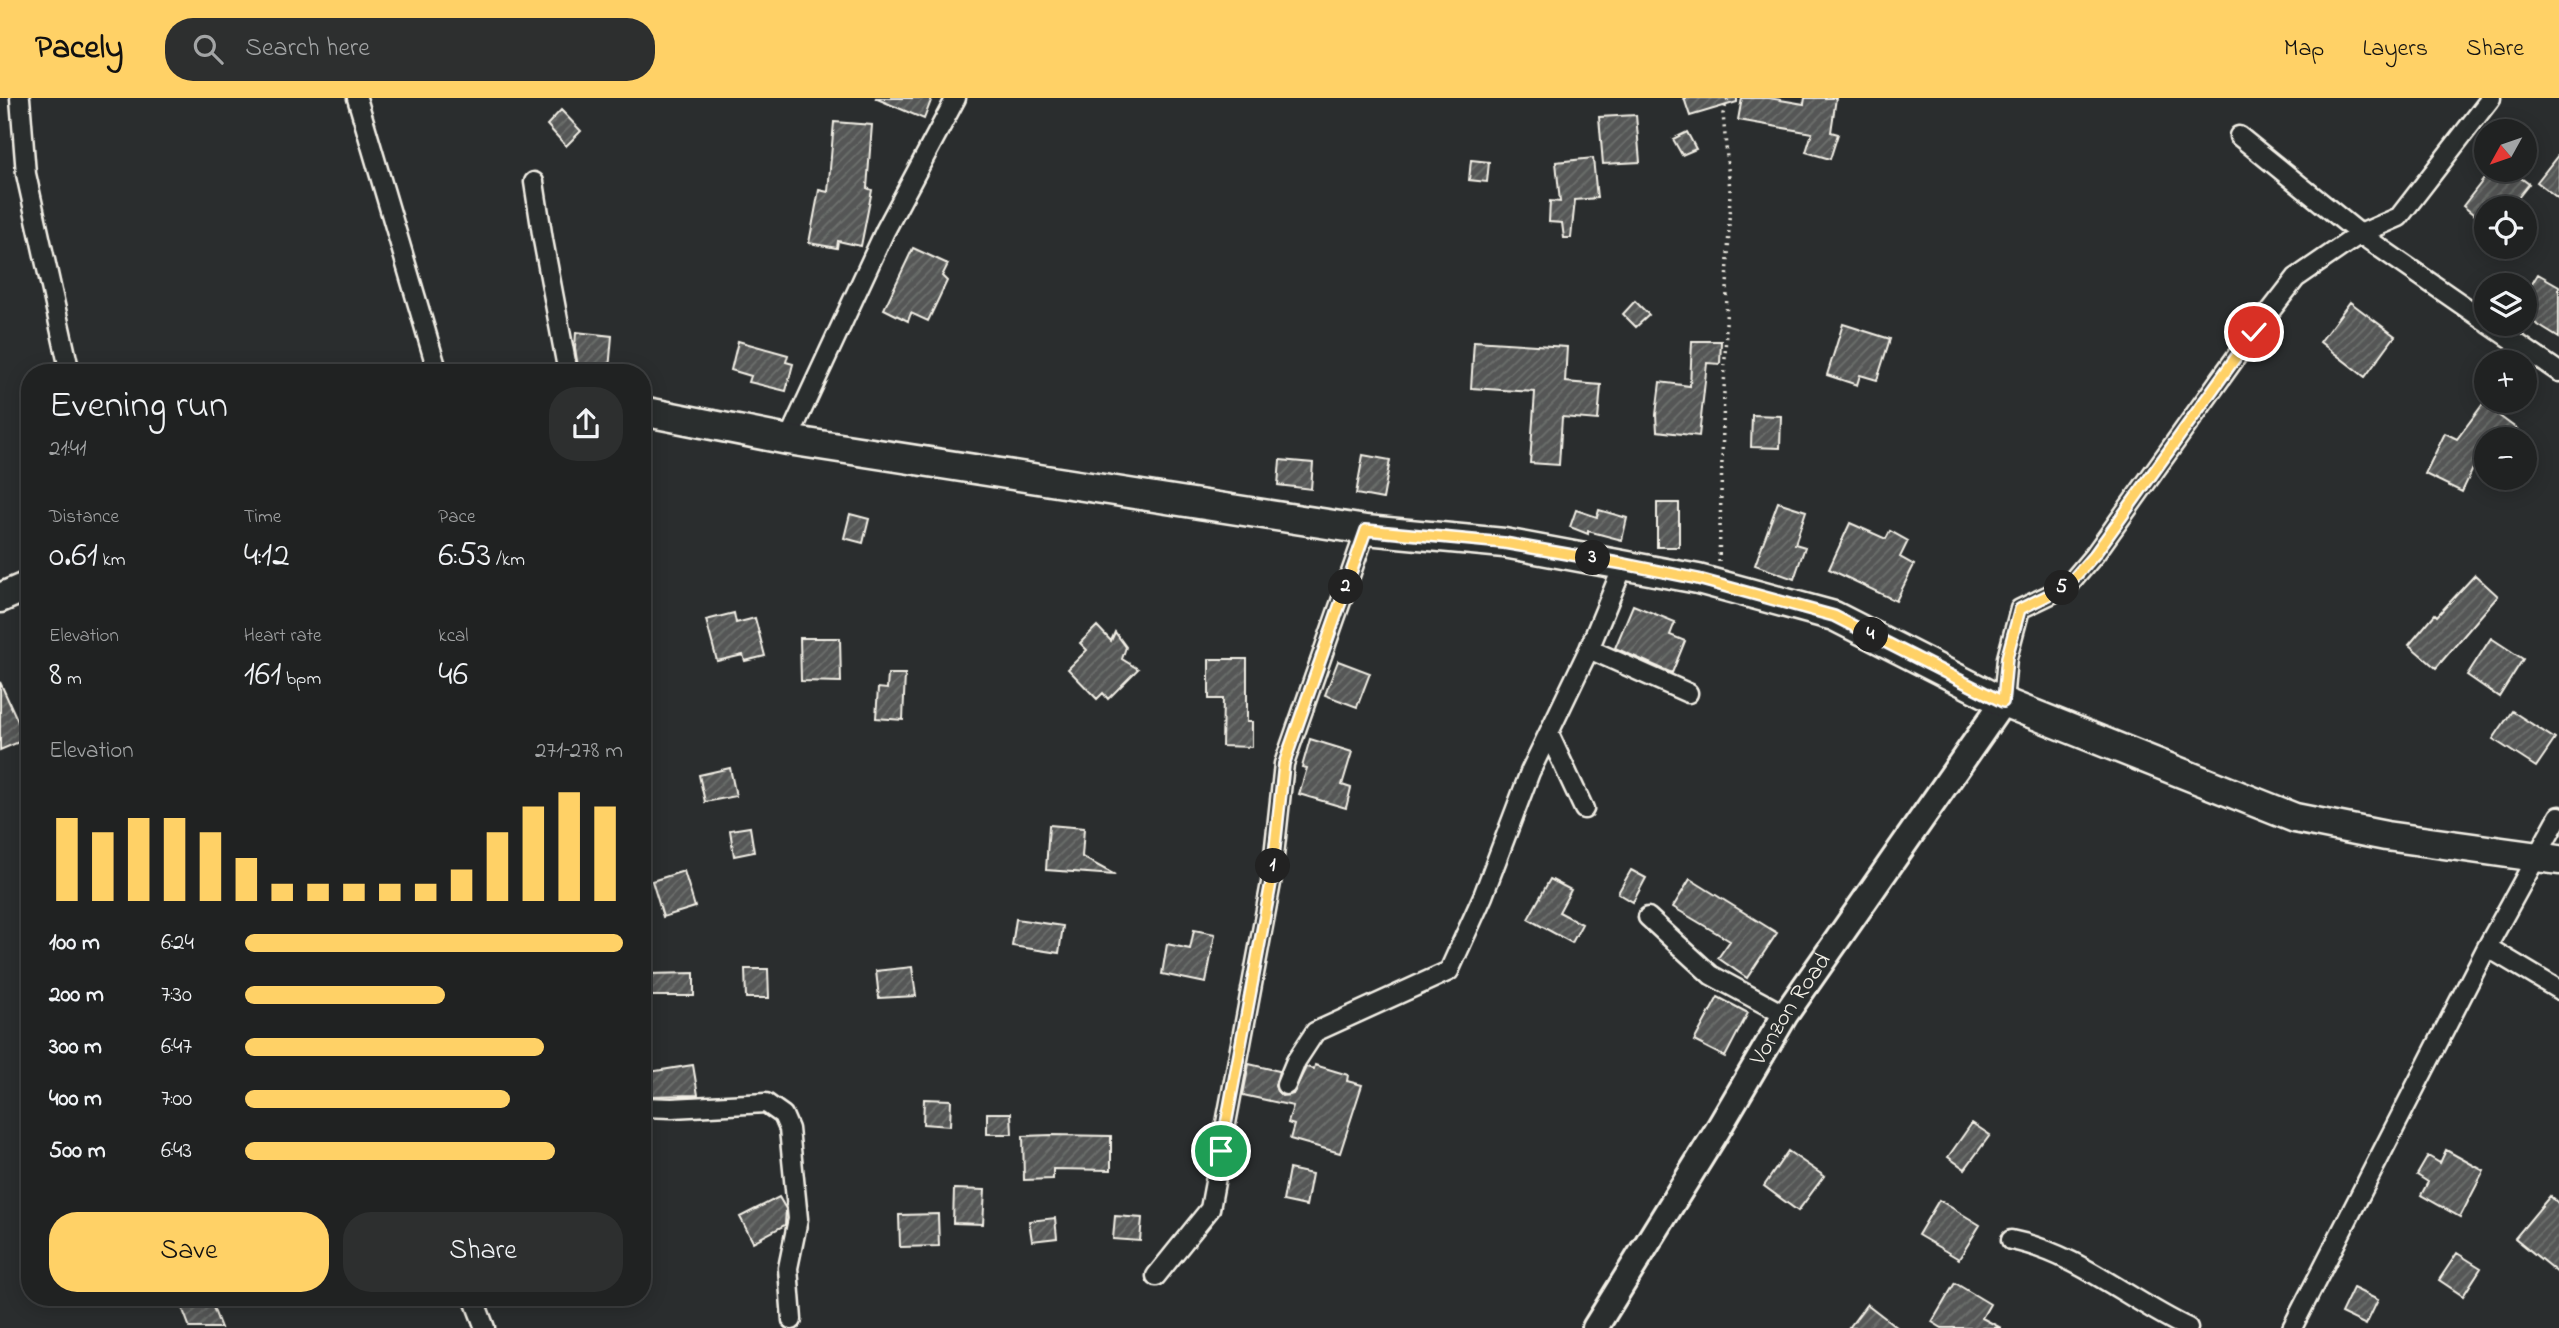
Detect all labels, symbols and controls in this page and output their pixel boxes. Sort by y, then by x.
search box [165,18,655,81]
text: Pacely [35,25,123,73]
icon: search [189,30,227,68]
text: Search here [245,30,370,68]
text: Map [2284,32,2324,67]
text: Layers [2362,32,2428,67]
text: Share [2466,32,2524,67]
north arrow [2474,119,2538,182]
map controls [2474,119,2537,490]
button: locate [2474,196,2537,259]
button: layers [2474,273,2537,336]
pin [2224,302,2284,362]
icon: check [2235,313,2273,351]
button: + [2474,350,2537,413]
text: Evening run [49,379,228,435]
button: share [549,387,623,461]
button: − [2474,427,2537,490]
text: 21:41 [49,433,87,466]
text: Distance [49,504,119,531]
text: Time [244,504,281,531]
text: Pace [438,504,475,531]
text: 0.61 [49,531,98,582]
text: 4:12 [244,531,290,582]
text: 6:53 [438,531,491,582]
pin: 3 [1576,540,1610,575]
text: 3 [1589,544,1596,571]
text: km [98,547,126,574]
text: /km [491,547,525,574]
pin: 2 [1328,570,1364,604]
pin: 5 [2044,570,2080,606]
text: 2 [1341,573,1350,600]
text: 5 [2056,574,2067,601]
pin: 4 [1854,618,1888,652]
text: 4 [1867,621,1874,648]
text: Elevation [49,623,119,650]
text: Heart rate [244,623,322,650]
text: kcal [438,623,469,650]
text: 8 [49,650,62,701]
text: 161 [244,650,281,701]
text: 46 [438,650,468,701]
text: m [62,666,82,693]
text: bpm [281,666,321,693]
text: Elevation [49,735,134,768]
text: 271–278 m [535,735,623,768]
pin: 1 [1256,848,1290,884]
text: 1 [1269,852,1276,879]
text: 100 m [49,927,100,960]
text: 6:24 [161,927,194,960]
street label: Vonzon Road [1741,946,1841,1073]
text: 200 m [49,979,104,1012]
text: 7:30 [161,979,192,1012]
text: 300 m [49,1031,102,1064]
text: 6:47 [161,1031,192,1064]
text: 400 m [49,1083,102,1116]
text: 7:00 [161,1083,192,1116]
pin [1191,1121,1251,1181]
icon: arrive [1202,1132,1240,1170]
text: 500 m [49,1135,106,1168]
text: 6:43 [161,1135,192,1168]
button: Save [49,1212,329,1292]
button: Share [343,1212,623,1292]

